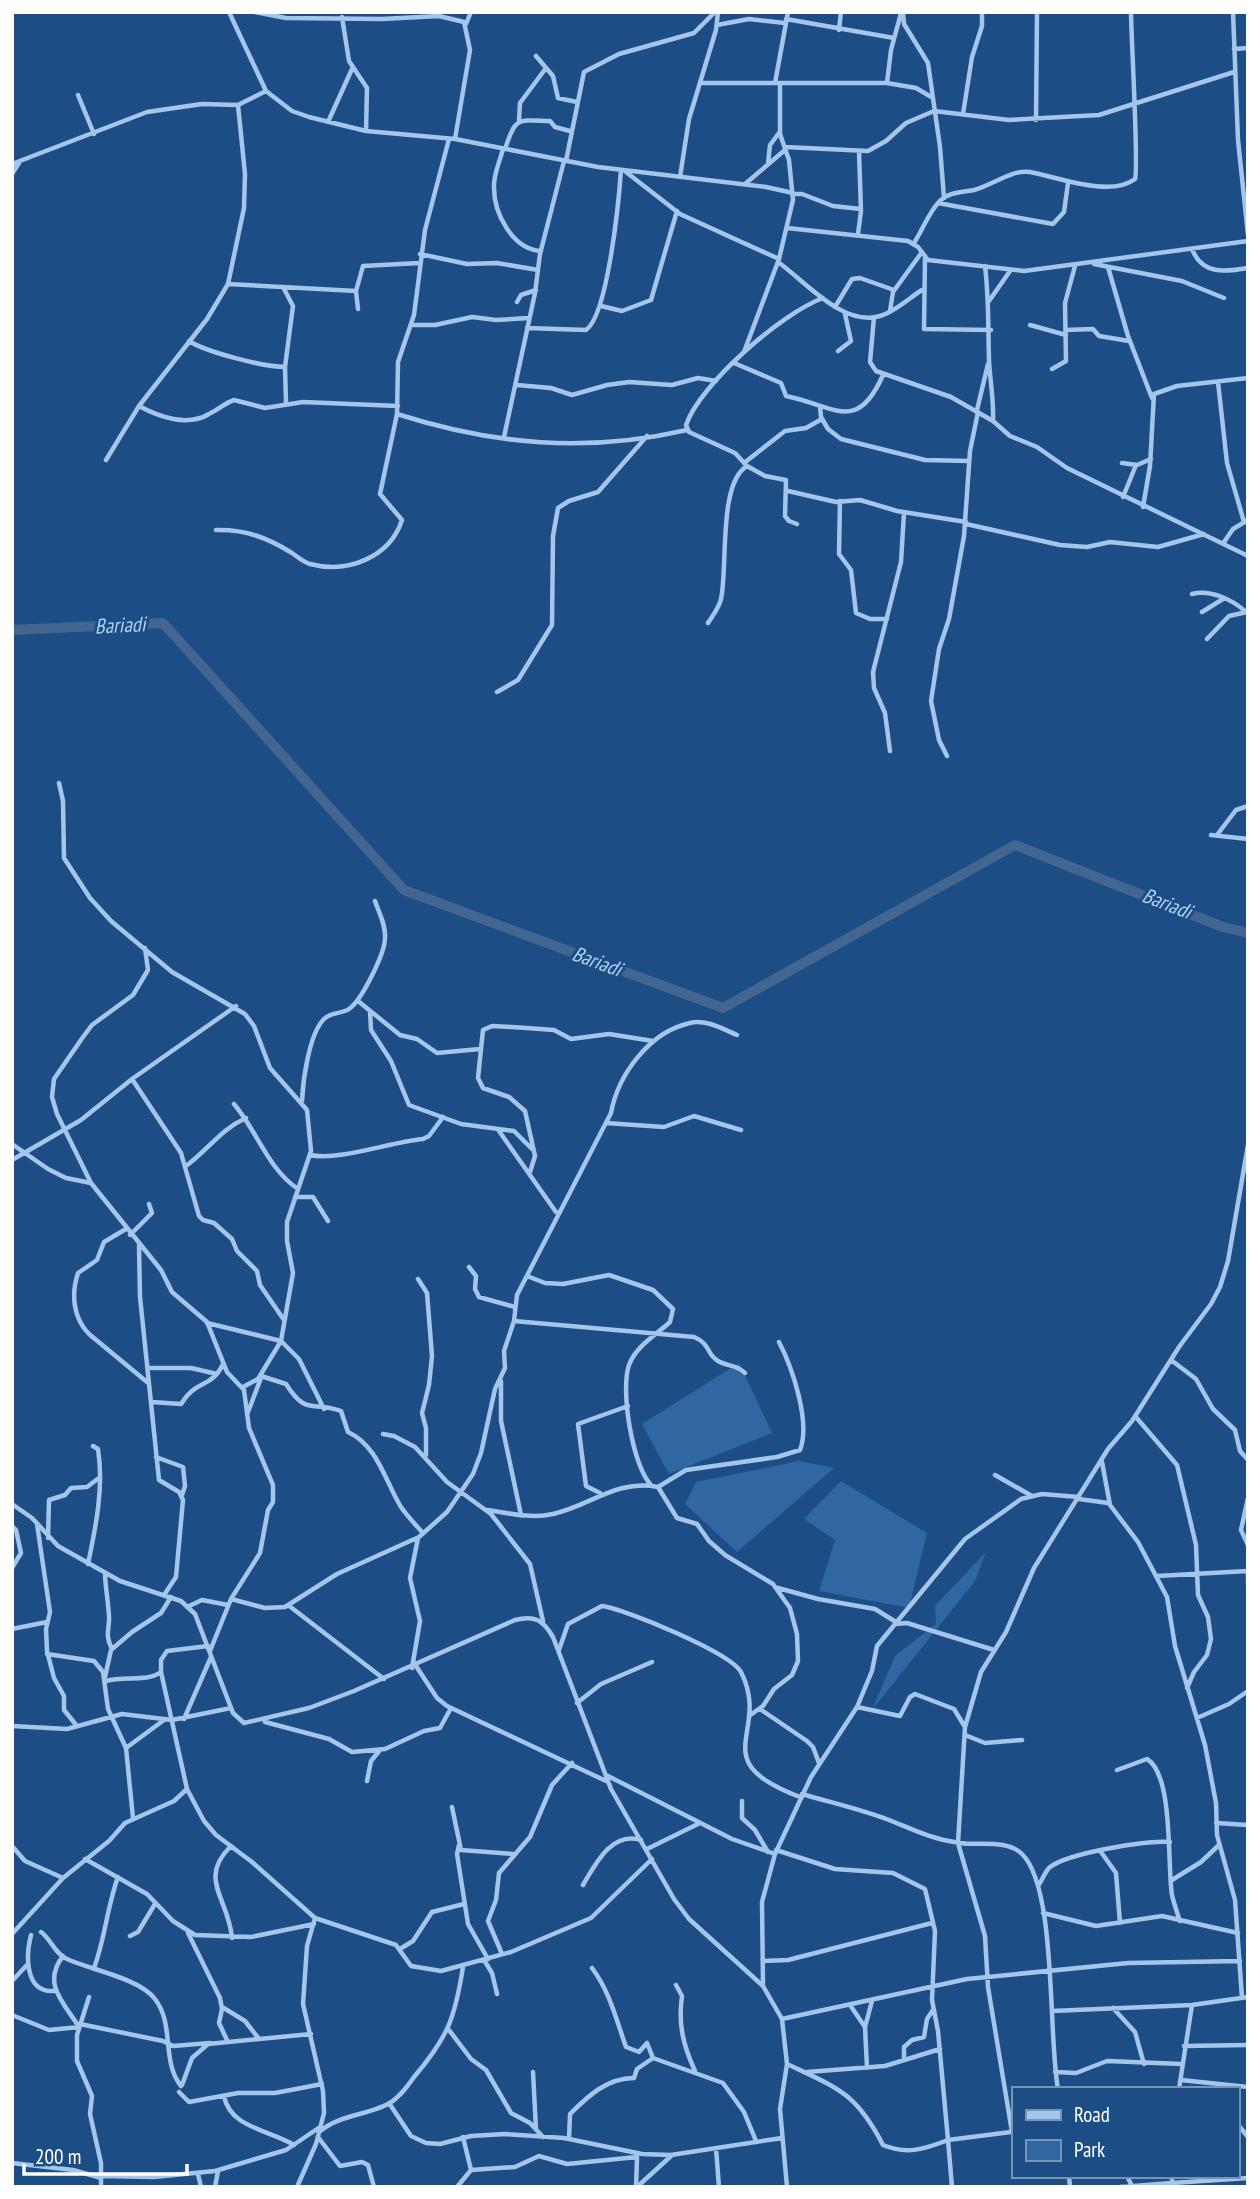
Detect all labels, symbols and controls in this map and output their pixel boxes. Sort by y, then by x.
water label: Bariadi [94,610,148,640]
water label: Bariadi [1139,881,1198,926]
water label: Bariadi [569,940,628,983]
legend [1012,2087,1239,2178]
text: Road [1074,2101,1110,2128]
scale bar [24,2132,187,2176]
text: Park [1074,2136,1105,2163]
text: 200 m [35,2143,81,2170]

